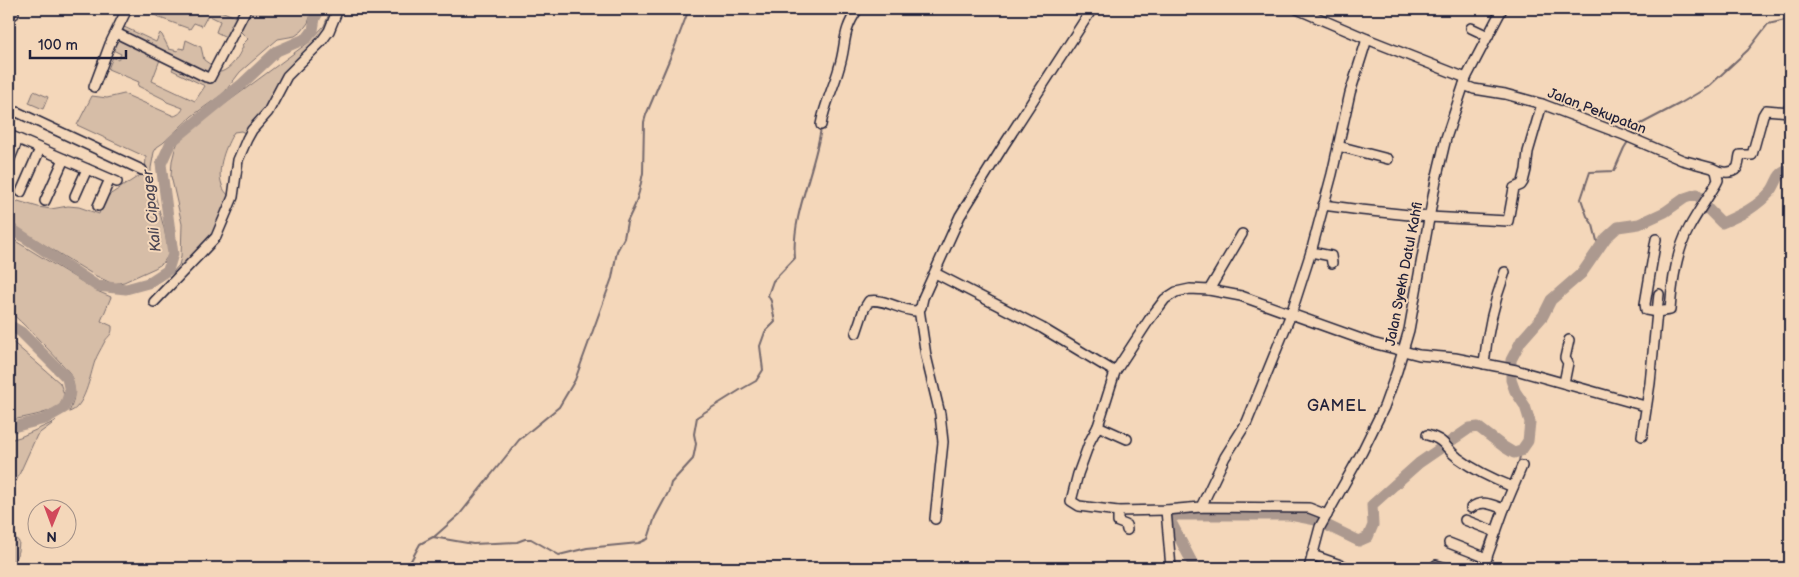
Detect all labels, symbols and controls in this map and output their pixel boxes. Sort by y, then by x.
scale bar [30,28,126,60]
text: 100 m [38,36,78,55]
street label: Jalan Pekupatan [1545,84,1649,138]
water label: Kali Cipager [138,167,166,253]
street label: Jalan Syekh Datul Kahfi [1382,201,1426,347]
district label: GAMEL [1307,397,1367,416]
north arrow [28,500,78,550]
text: N [46,528,57,545]

